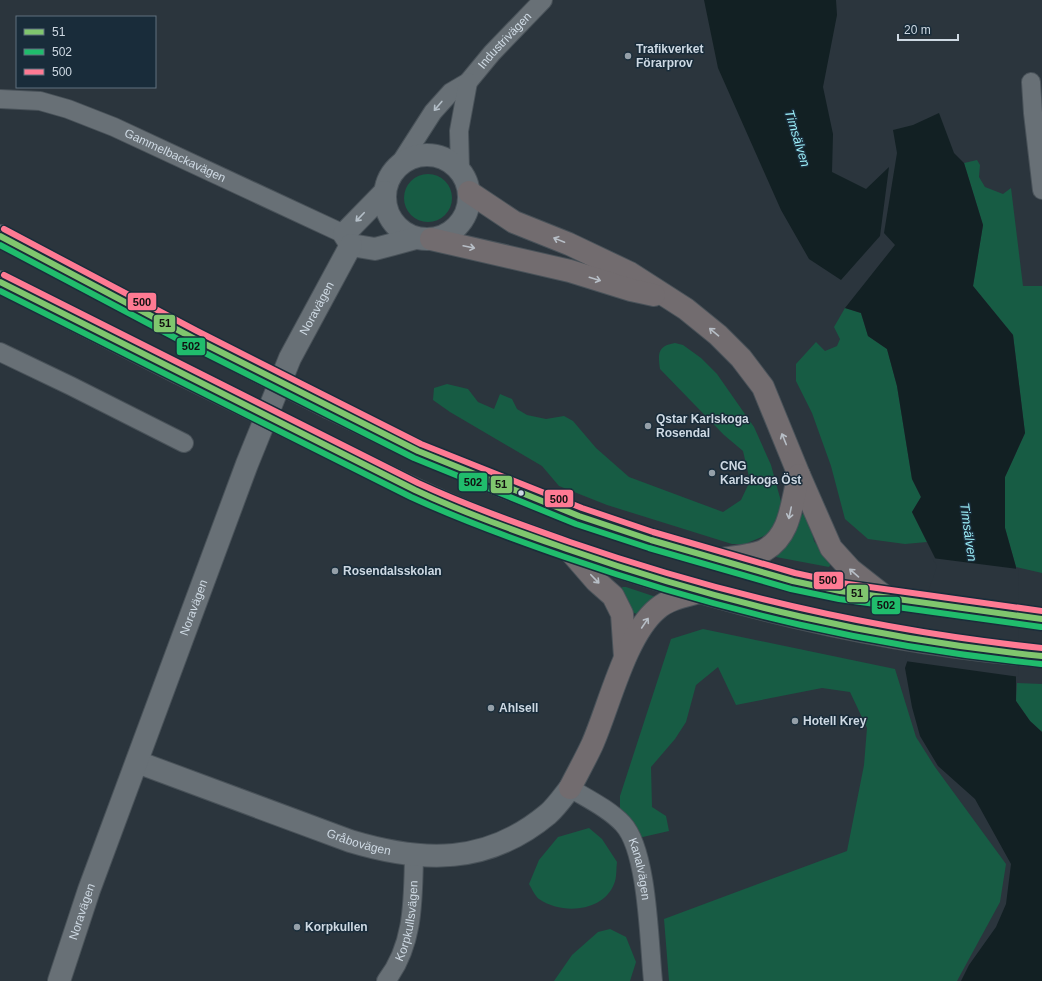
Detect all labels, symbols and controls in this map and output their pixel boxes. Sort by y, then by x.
street label: Industrivägen [475,9,534,72]
legend [16,16,156,88]
scale bar [898,16,958,42]
text: 20 m [904,23,931,37]
text: 51 [52,25,66,39]
place label: Trafikverket Förarprov [636,42,703,70]
text: 502 [52,45,72,59]
marker: Trafikverket Förarprov [623,51,633,61]
text: 500 [52,65,72,79]
one-way arrow [434,101,443,111]
water label: Timsälven [782,108,813,169]
street label: Gammelbackavägen [122,126,228,185]
one-way arrow [355,212,365,222]
one-way arrow [554,236,566,244]
one-way arrow [462,244,475,252]
one-way arrow [588,276,601,283]
street label: Noravägen [297,279,337,338]
line badge: 500 [127,292,157,311]
text: 500 [133,296,151,308]
line badge: 51 [153,314,176,333]
text: 51 [159,317,171,329]
one-way arrow [709,328,720,337]
line badge: 502 [176,337,206,356]
text: 502 [182,340,200,352]
place label: Qstar Karlskoga Rosendal [656,412,749,440]
marker: Qstar Karlskoga Rosendal [643,421,653,431]
one-way arrow [780,434,788,446]
place label: CNG Karlskoga Öst [720,459,801,487]
marker: CNG Karlskoga Öst [707,468,717,478]
line badge: 502 [458,472,488,492]
line badge: 51 [490,475,513,494]
text: 502 [464,476,482,488]
text: 51 [495,478,507,490]
unlabelled marker [516,488,526,498]
line badge: 500 [544,489,574,508]
text: 500 [550,493,568,505]
water label: Timsälven [957,502,980,562]
one-way arrow [786,507,794,520]
place label: Rosendalsskolan [343,564,442,578]
marker: Rosendalsskolan [330,566,340,576]
one-way arrow [849,568,860,577]
line badge: 500 [813,571,844,590]
one-way arrow [590,574,600,584]
text: 500 [819,574,837,586]
street label: Noravägen [177,578,211,638]
line badge: 51 [846,584,869,603]
text: 51 [851,587,863,599]
line badge: 502 [871,596,901,615]
text: 502 [877,599,895,611]
one-way arrow [641,618,649,629]
place label: Ahlsell [499,701,538,715]
marker: Ahlsell [486,703,496,713]
place label: Hotell Krey [803,714,867,728]
marker: Hotell Krey [790,716,800,726]
street label: Gråbovägen [325,826,392,858]
street label: Kanalvägen [625,836,653,901]
street label: Korpkullsvägen [392,880,420,963]
street label: Noravägen [66,881,98,942]
place label: Korpkullen [305,920,368,934]
marker: Korpkullen [292,922,302,932]

